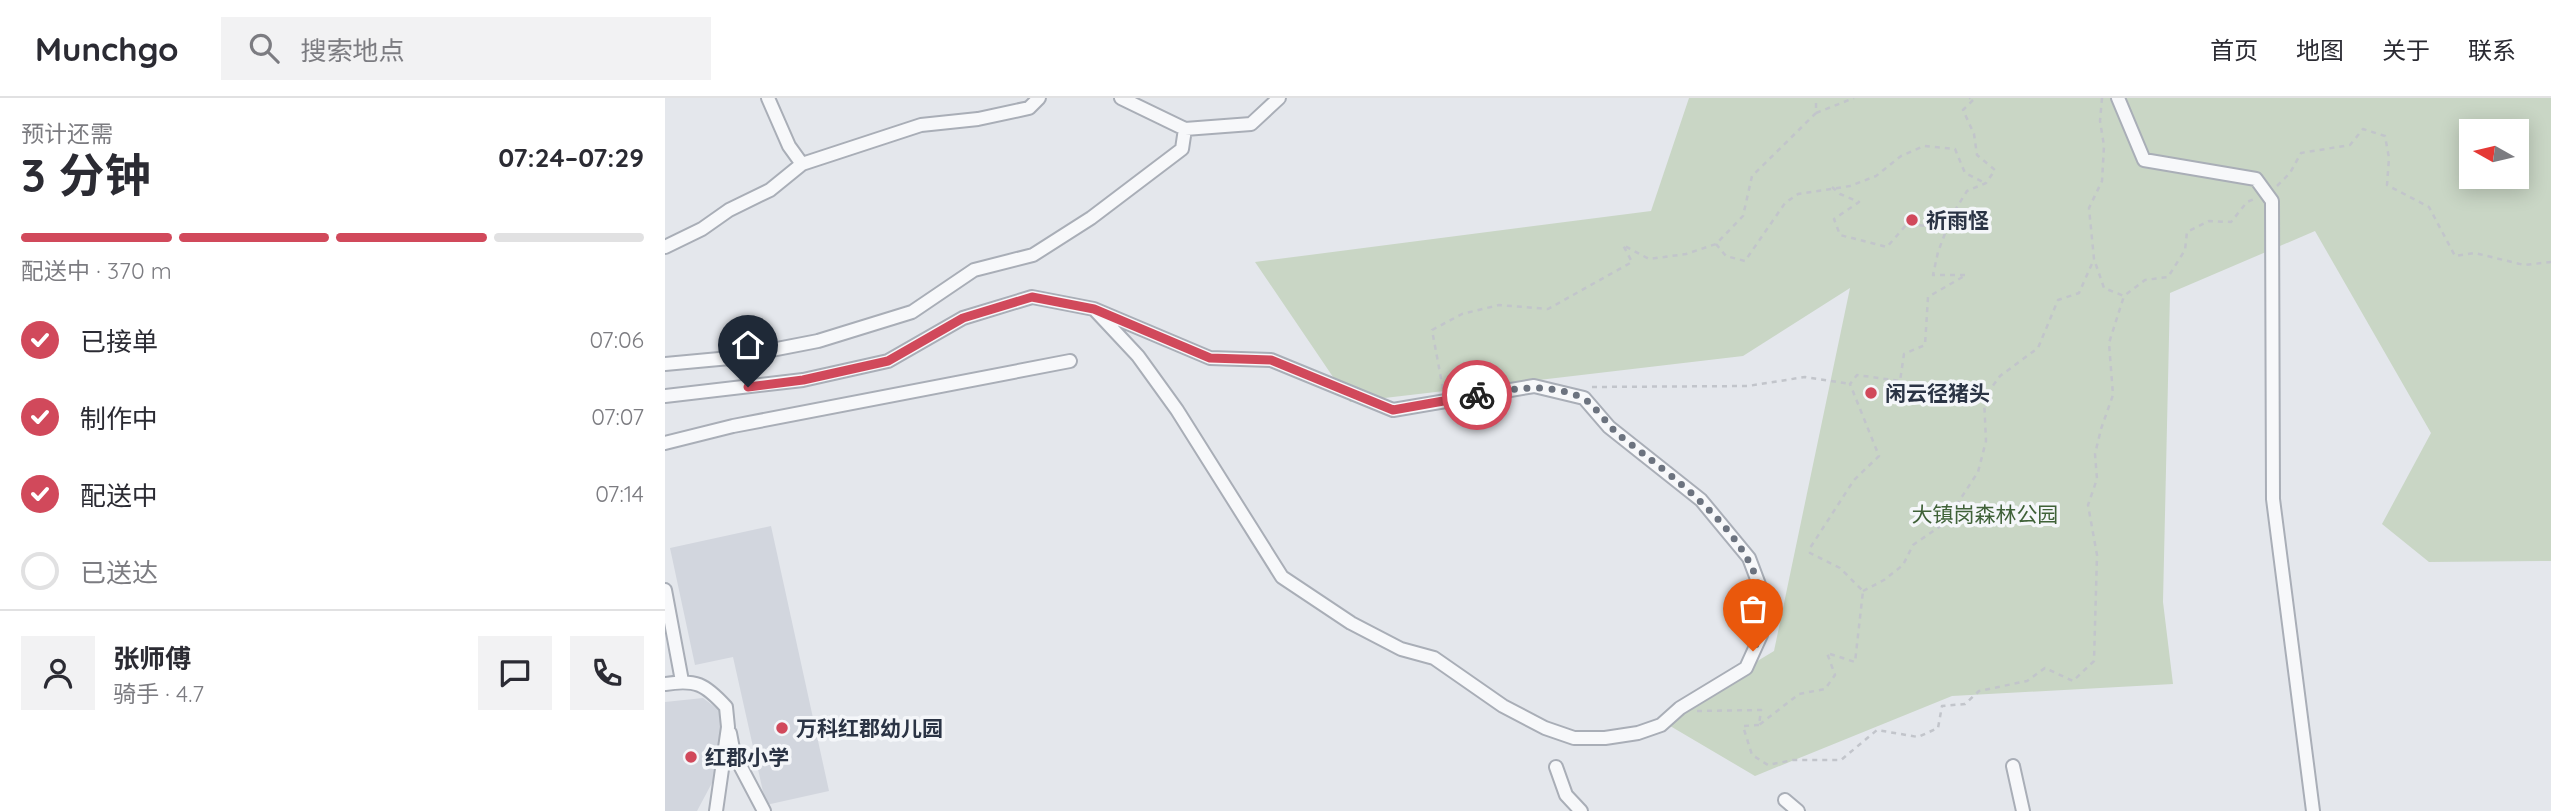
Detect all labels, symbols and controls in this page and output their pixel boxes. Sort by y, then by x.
search box [221,17,711,80]
text: Munchgo [35,28,179,69]
icon: search [245,29,283,67]
text: 搜索地点 [301,34,405,67]
text: 首页 [2210,35,2258,65]
text: 地图 [2296,35,2344,65]
text: 关于 [2382,35,2430,65]
text: 联系 [2468,35,2516,65]
text: 预计还需 [21,119,113,148]
north arrow [2459,119,2529,189]
map controls [2459,119,2529,189]
text: 07:24–07:29 [498,141,644,174]
text: 3 分钟 [21,146,151,204]
place label: 祈雨怪 [1926,207,1989,233]
marker: 祈雨怪 [1904,212,1920,228]
text: 配送中 · 370 m [21,256,172,285]
pin [718,315,778,387]
icon: check [21,321,59,359]
text: 已接单 [80,325,158,358]
text: 07:06 [589,325,644,354]
icon: home [729,326,767,364]
courier [1442,360,1512,430]
icon: bike [1458,376,1496,414]
place label: 闲云径猪头 [1885,380,1990,406]
marker: 闲云径猪头 [1863,385,1879,401]
icon: check [21,398,59,436]
text: 制作中 [80,402,158,435]
text: 07:07 [591,402,644,431]
icon: check [21,475,59,513]
text: 配送中 [80,479,158,512]
text: 07:14 [595,479,644,508]
park label: 大镇岗森林公园 [1912,501,2059,527]
text: 已送达 [80,556,158,589]
pin [1723,579,1783,651]
icon: bag [1734,590,1772,628]
button: person [21,636,95,710]
button: chat [478,636,552,710]
button: phone [570,636,644,710]
text: 张师傅 [113,642,191,675]
text: 骑手 · 4.7 [113,679,204,708]
place label: 万科红郡幼儿园 [796,715,943,741]
marker: 万科红郡幼儿园 [774,720,790,736]
place label: 红郡小学 [705,744,789,770]
marker: 红郡小学 [683,749,699,765]

